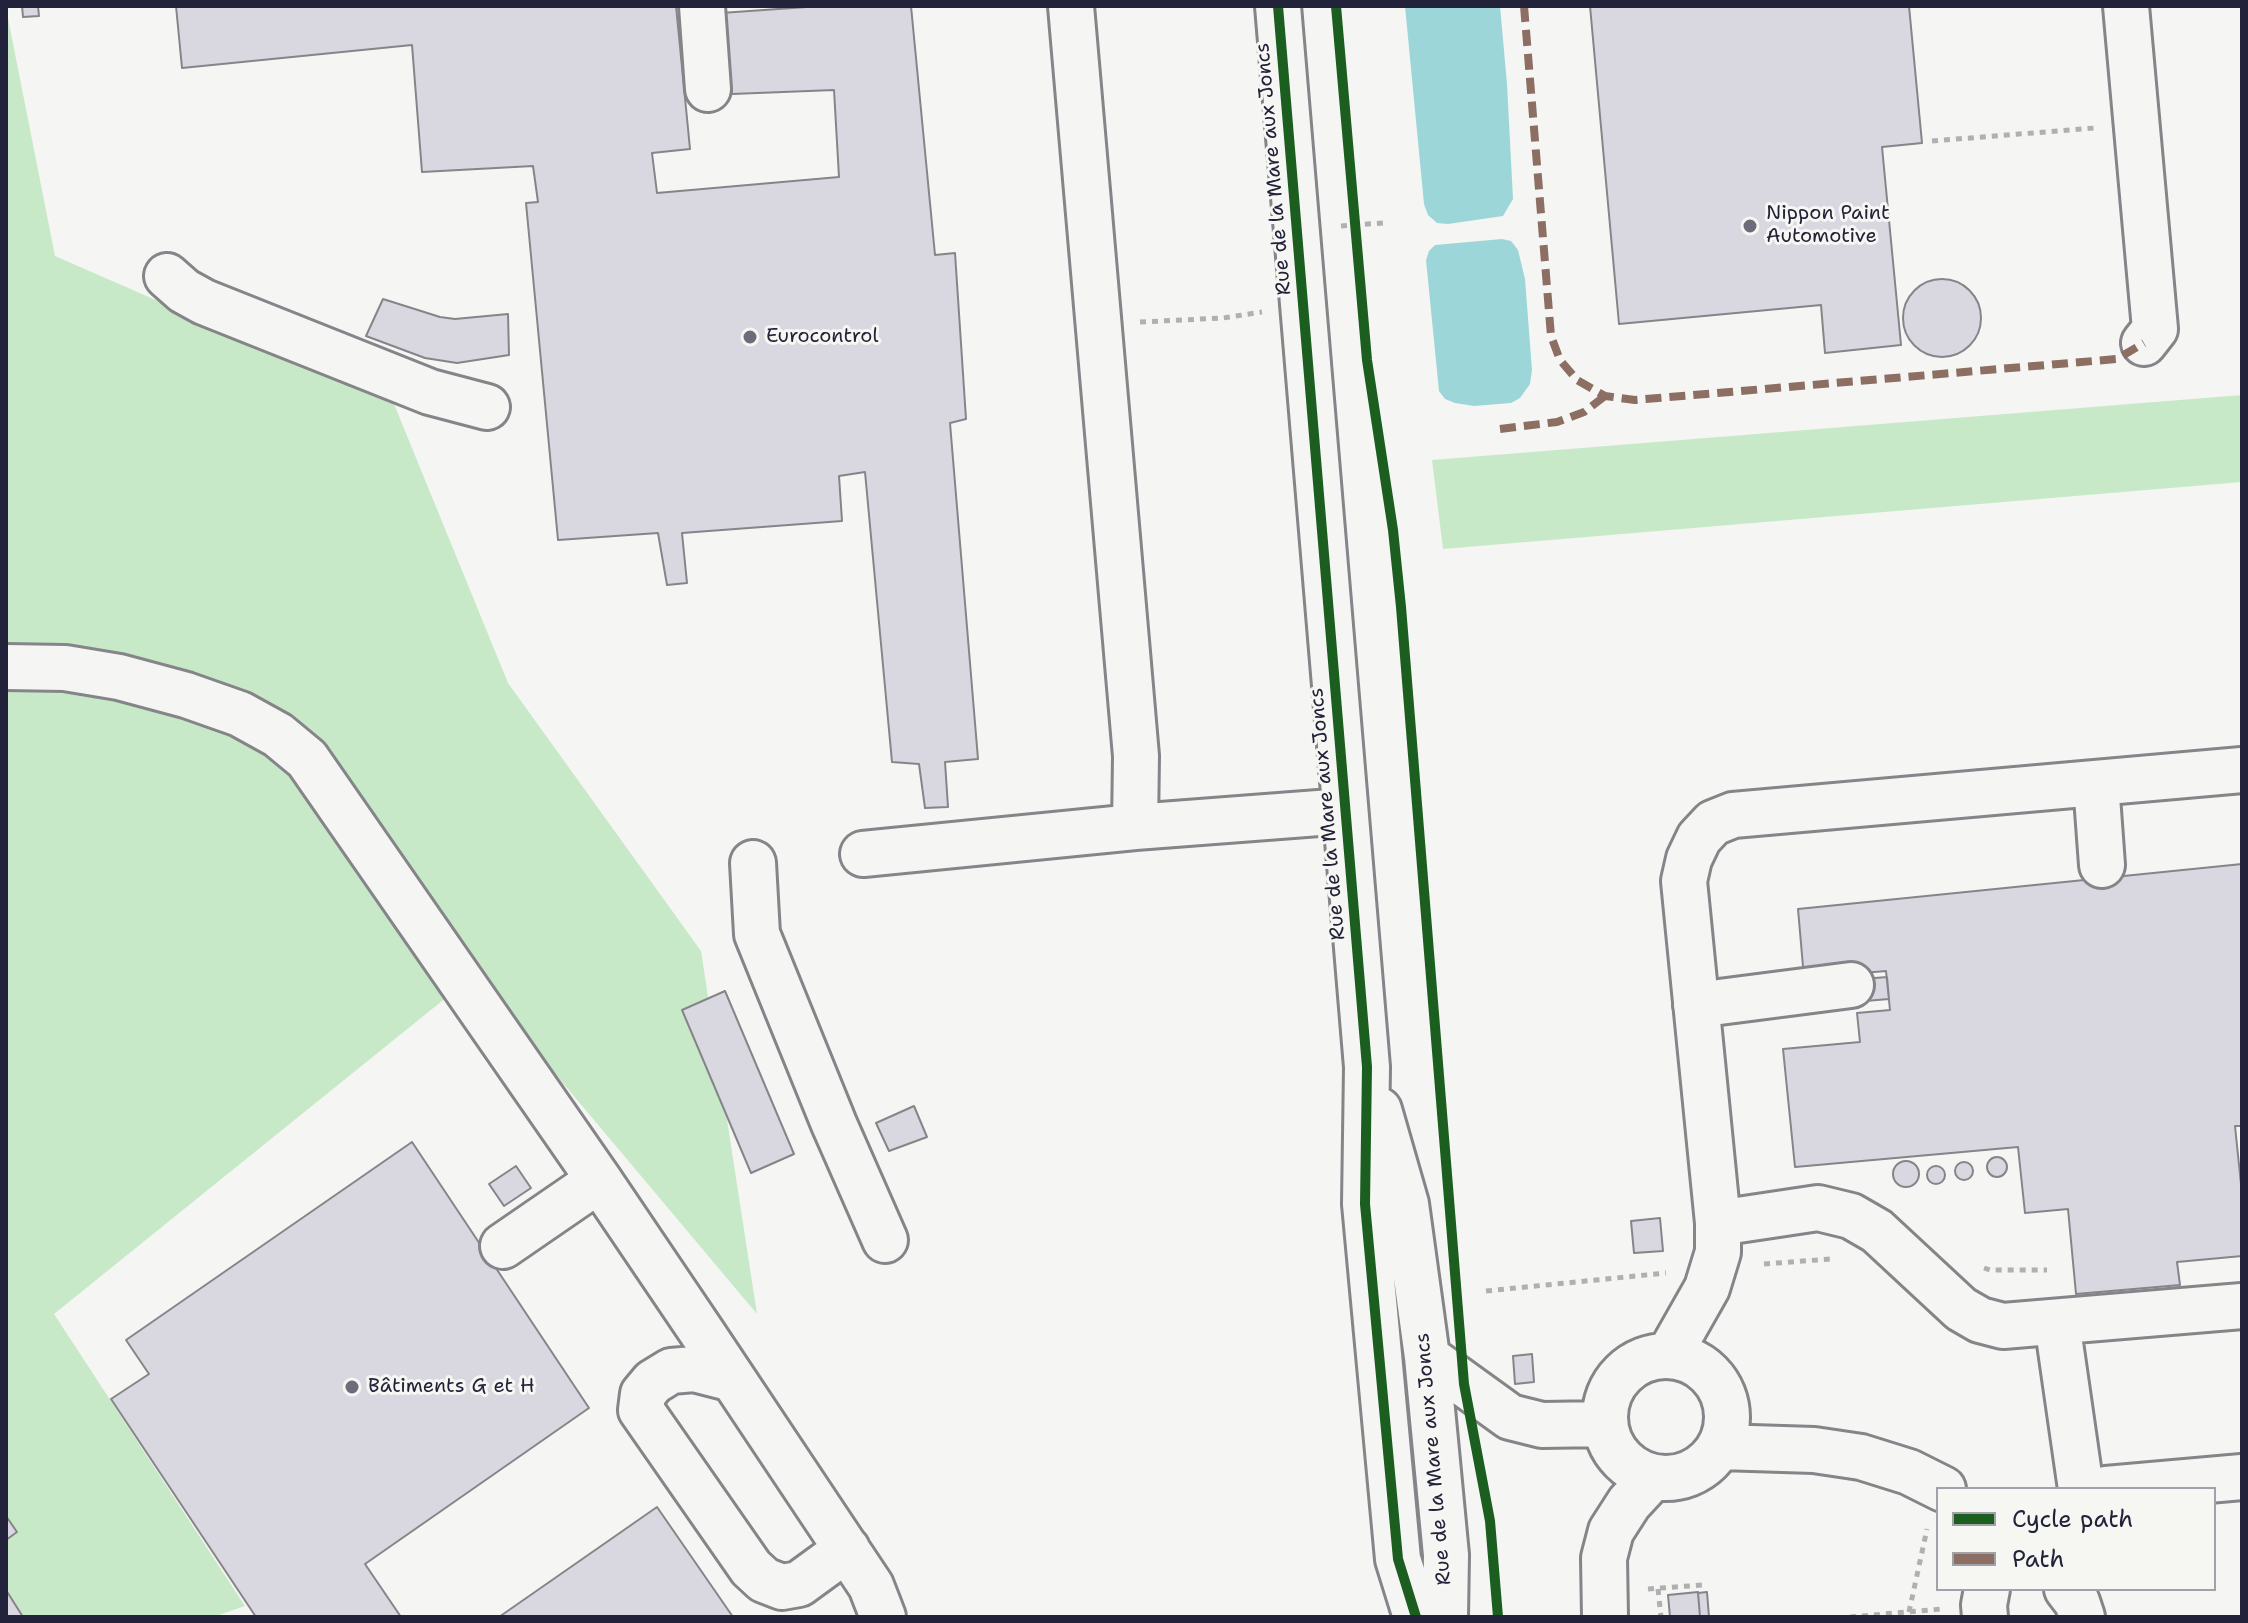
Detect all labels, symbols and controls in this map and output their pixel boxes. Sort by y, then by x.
street label: Rue de la Mare aux Joncs [1251,42,1297,296]
place label: Nippon Paint Automotive [1766,202,1890,249]
marker: Nippon Paint Automotive [1741,217,1759,235]
place label: Eurocontrol [766,325,878,349]
marker: Eurocontrol [741,328,759,346]
street label: Rue de la Mare aux Joncs [1305,687,1351,941]
street label: Rue de la Mare aux Joncs [1411,1332,1457,1586]
place label: Bâtiments G et H [368,1375,535,1399]
marker: Bâtiments G et H [343,1378,361,1396]
legend [1936,1487,2216,1591]
text: Cycle path [2012,1503,2133,1535]
text: Path [2012,1543,2064,1575]

